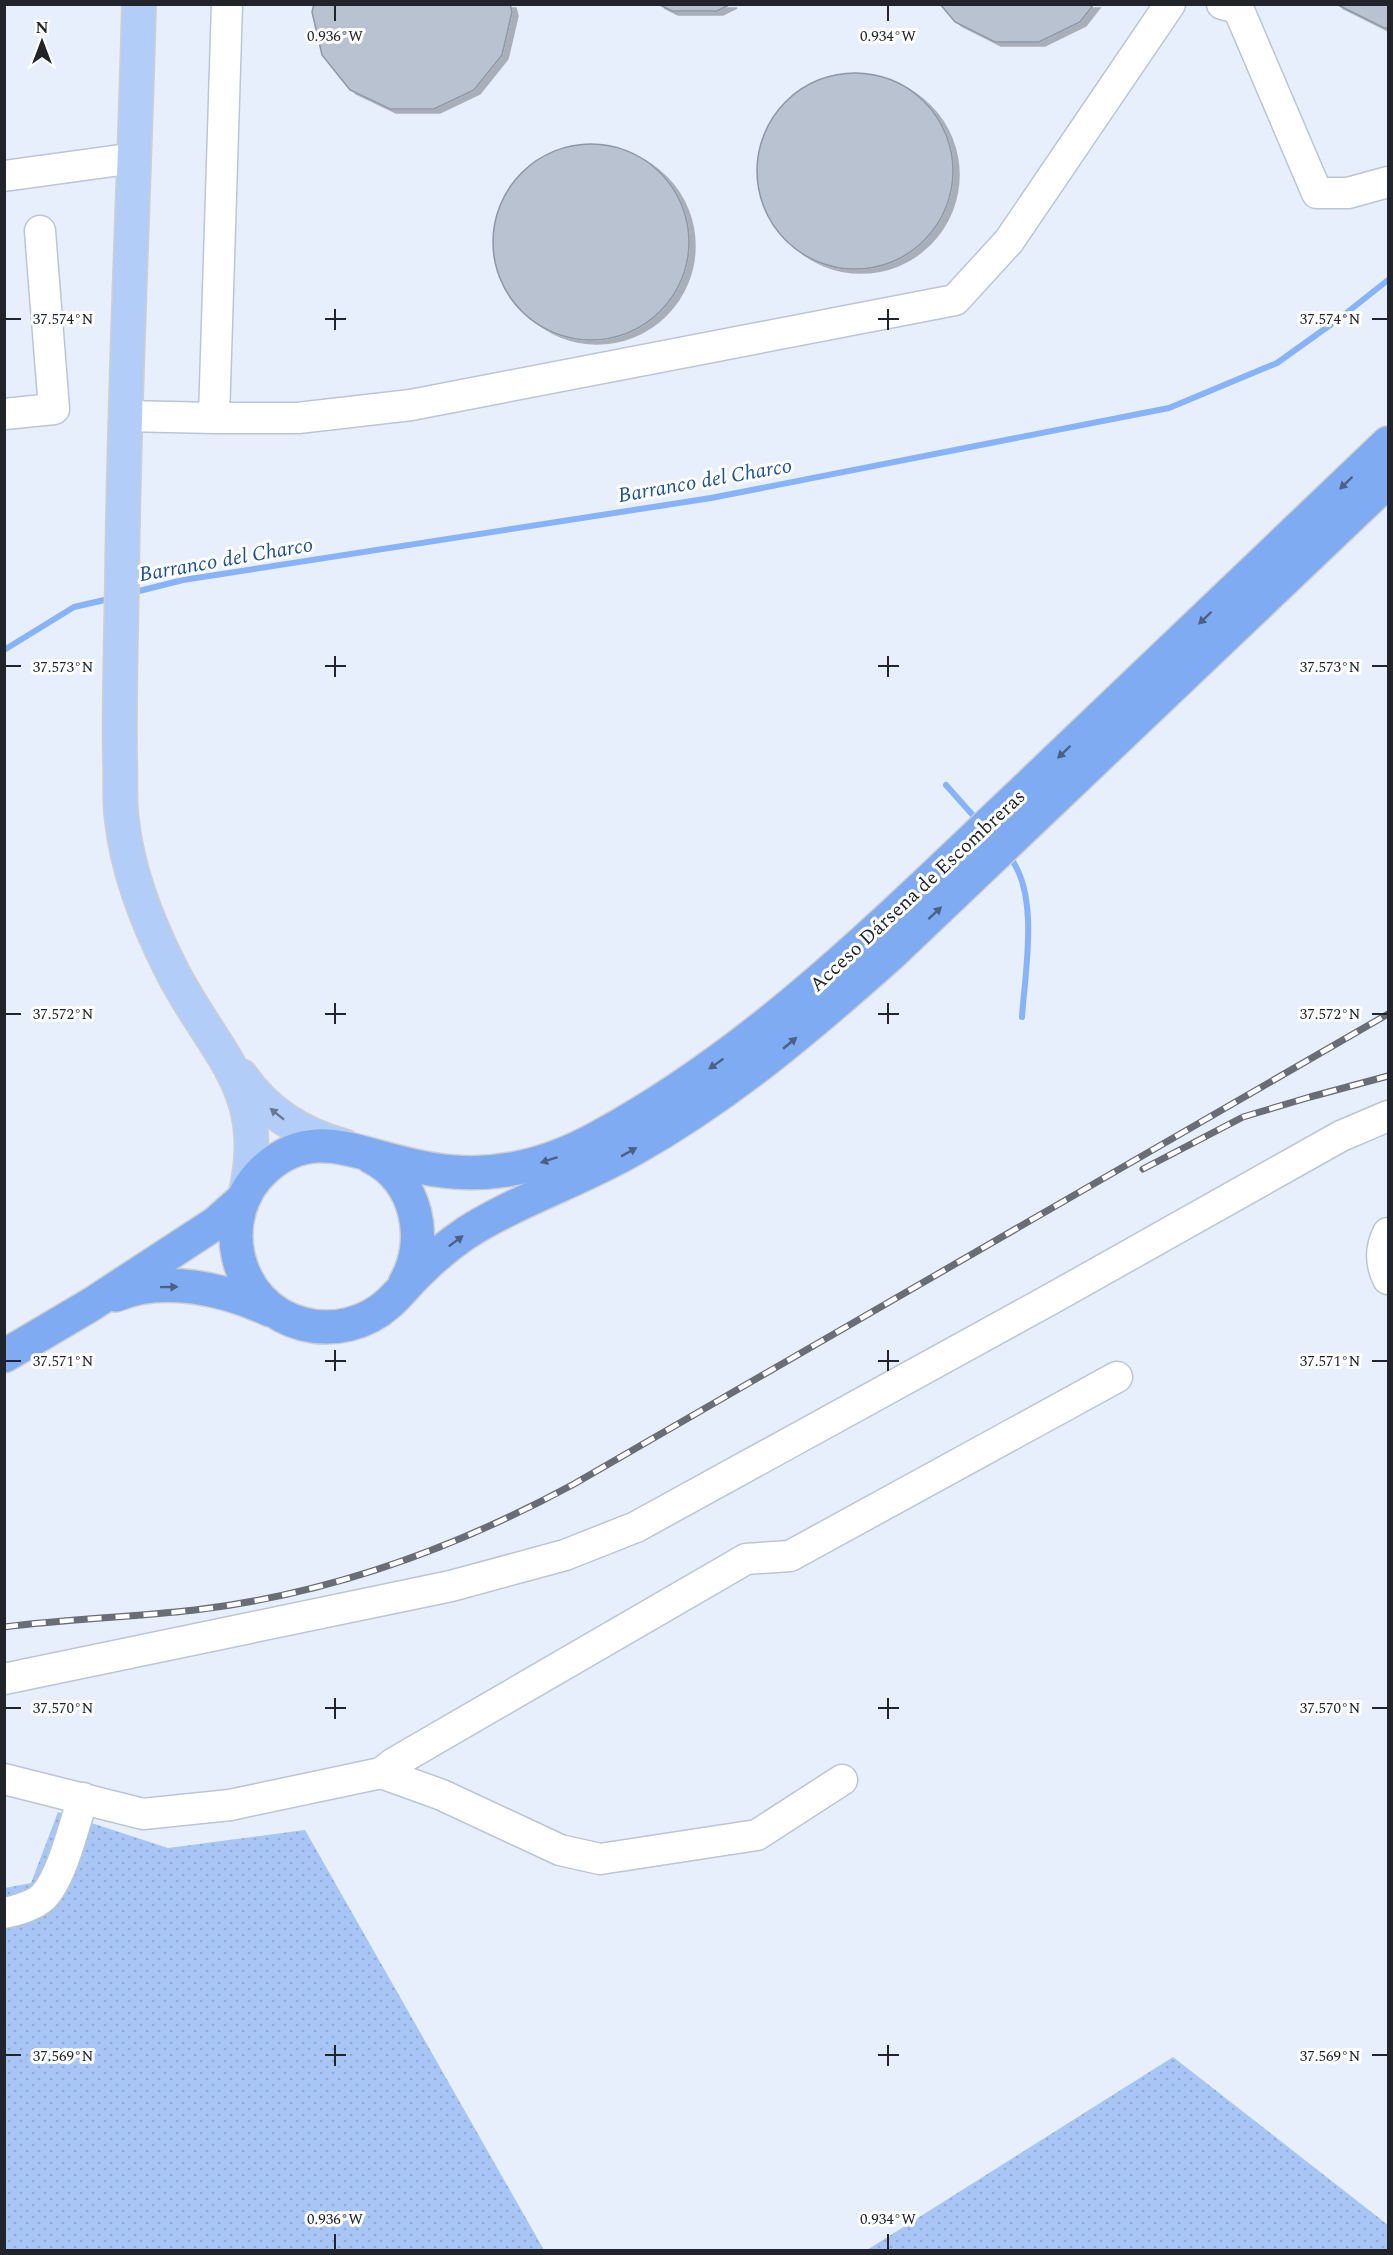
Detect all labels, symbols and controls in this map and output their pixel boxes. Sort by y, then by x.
north arrow [12,12,72,72]
text: N [35,16,49,40]
text: 0.936°W [307,25,363,48]
text: 0.934°W [860,25,916,48]
text: 37.574°N [33,308,93,331]
text: 37.574°N [1300,308,1360,331]
water label: Barranco del Charco [616,450,795,512]
one-way arrow [1339,476,1354,490]
water label: Barranco del Charco [137,529,316,591]
one-way arrow [1198,610,1212,624]
text: 37.573°N [33,656,93,679]
text: 37.573°N [1300,656,1360,679]
one-way arrow [1056,745,1071,759]
street label: Acceso Dársena de Escombreras [803,782,1033,999]
one-way arrow [928,906,943,920]
text: 37.572°N [33,1003,93,1026]
text: 37.572°N [1300,1003,1360,1026]
one-way arrow [782,1036,798,1049]
one-way arrow [708,1058,724,1070]
one-way arrow [269,1108,285,1121]
one-way arrow [621,1147,638,1157]
one-way arrow [540,1155,558,1165]
one-way arrow [447,1235,463,1247]
one-way arrow [159,1282,178,1292]
text: 37.571°N [33,1350,93,1373]
text: 37.571°N [1300,1350,1360,1373]
text: 37.570°N [33,1697,93,1720]
text: 37.570°N [1300,1697,1360,1720]
text: 37.569°N [33,2045,93,2068]
text: 37.569°N [1300,2045,1360,2068]
text: 0.936°W [307,2208,363,2231]
text: 0.934°W [860,2208,916,2231]

